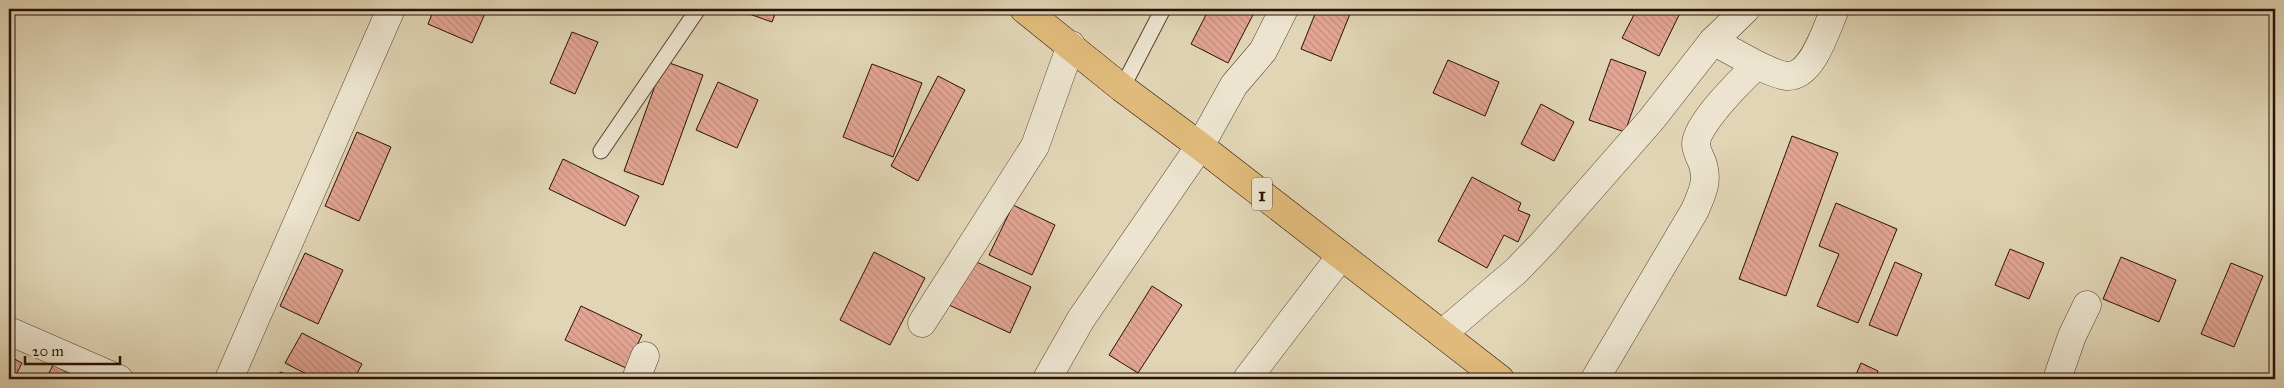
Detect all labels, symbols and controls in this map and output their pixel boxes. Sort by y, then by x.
road number: 1 [1252,178,1272,210]
scale bar [25,333,120,365]
text: 20 m [32,342,64,360]

